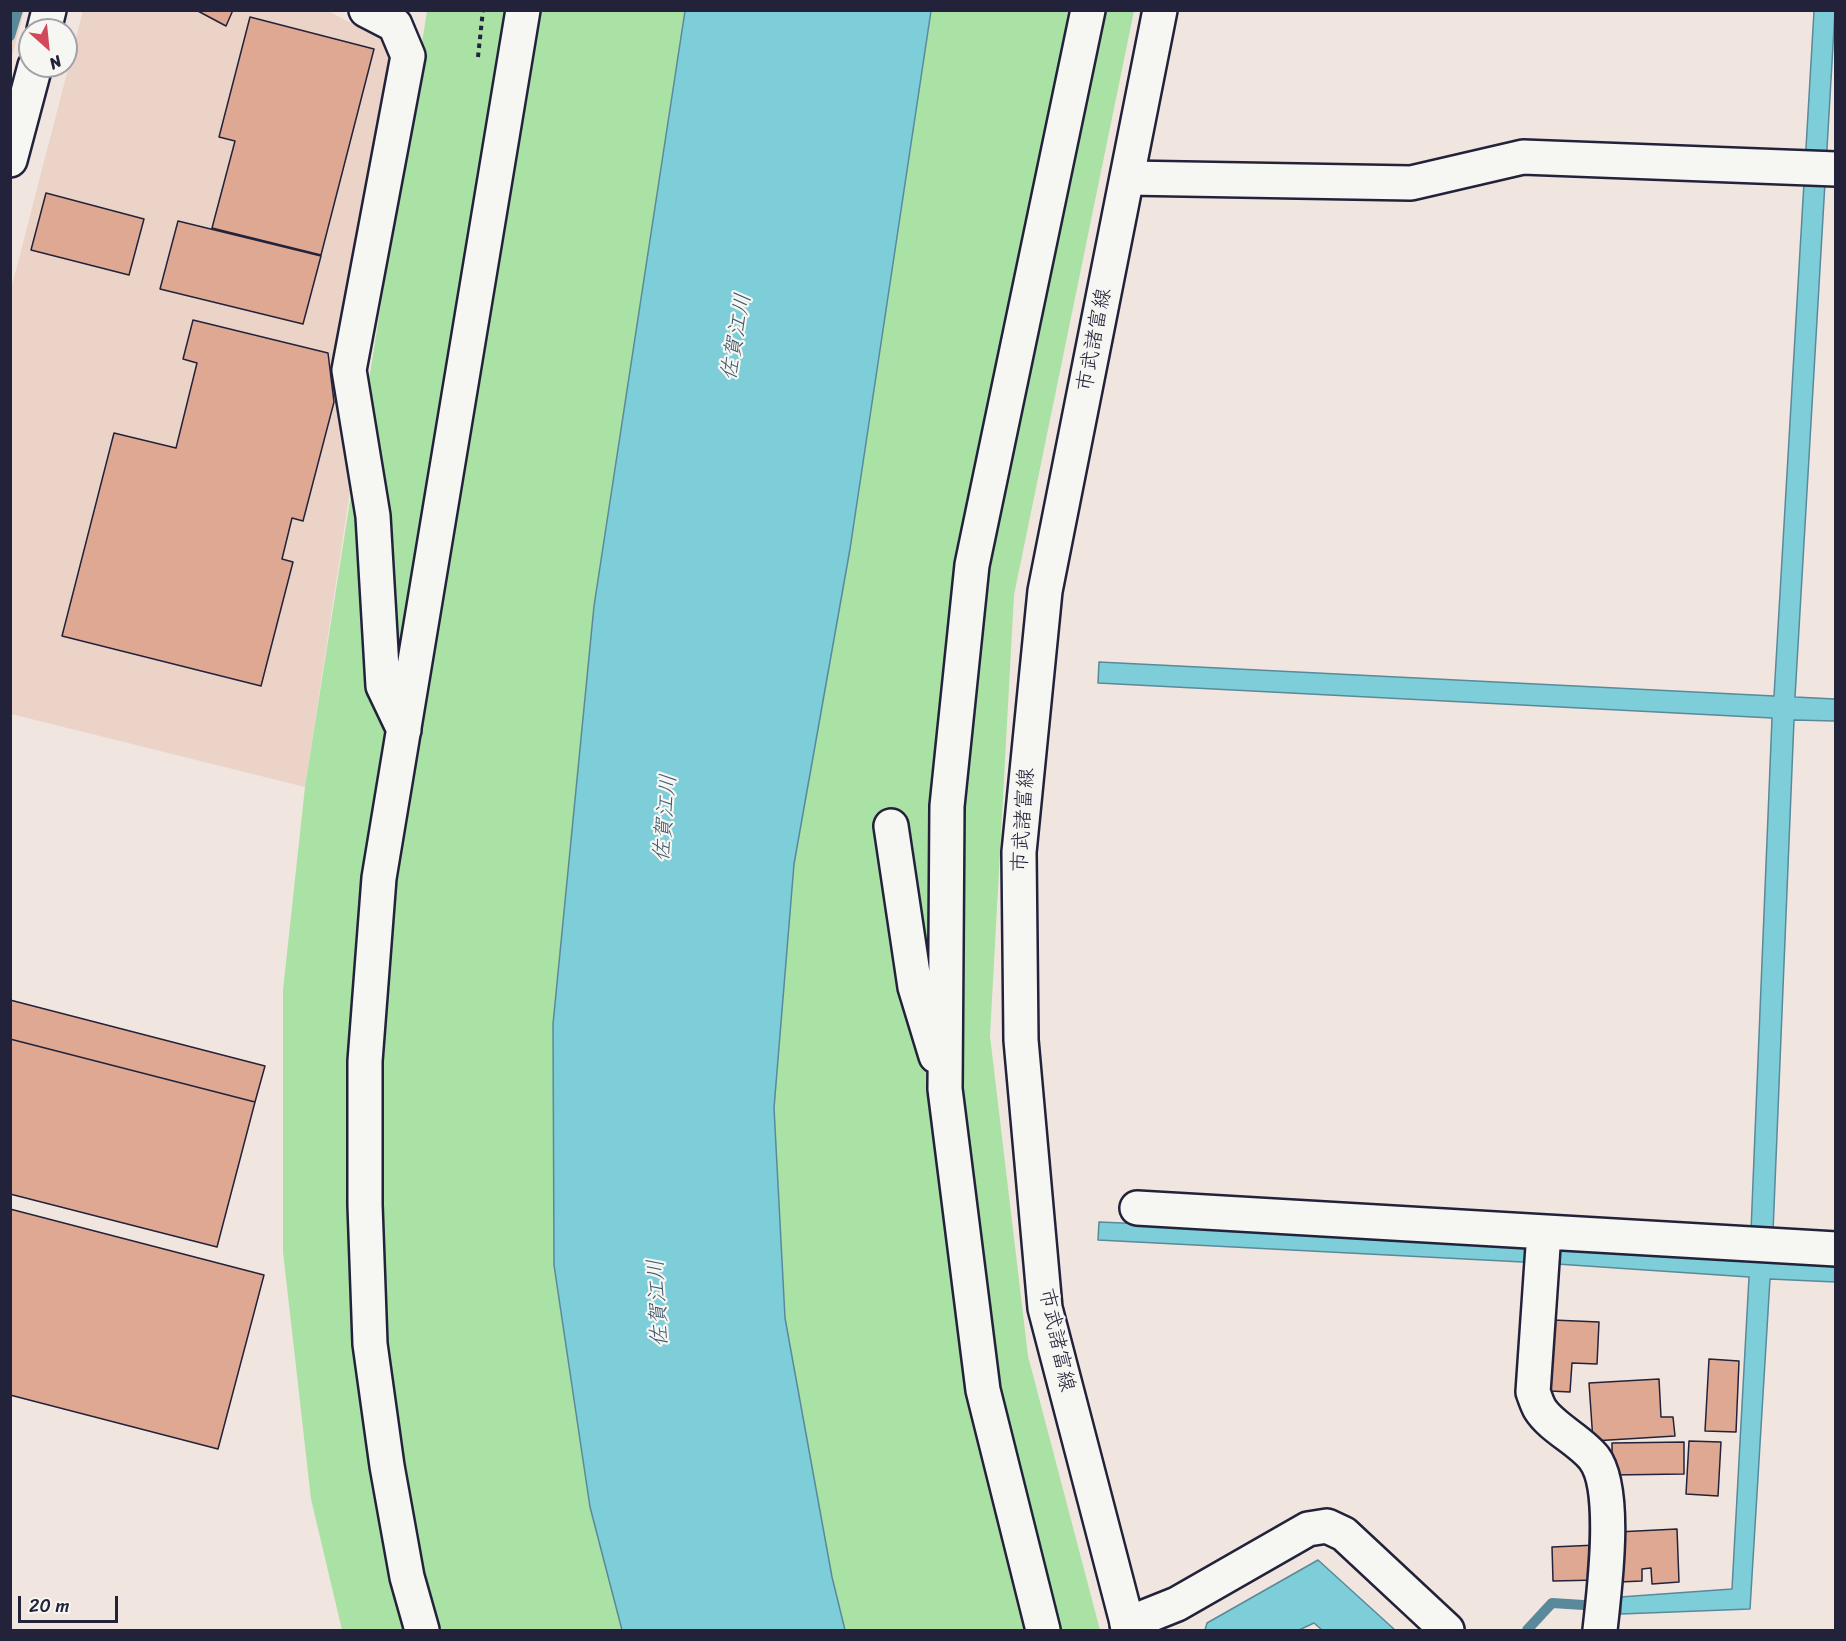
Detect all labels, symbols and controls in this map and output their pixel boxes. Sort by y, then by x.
north arrow [18,18,78,78]
text: N [44,47,67,78]
street label: 市武諸富線 [1073,286,1117,394]
water label: 佐賀江川 [716,291,758,383]
street label: 市武諸富線 [1008,767,1040,873]
water label: 佐賀江川 [649,773,683,863]
water label: 佐賀江川 [644,1258,674,1348]
street label: 市武諸富線 [1033,1286,1079,1394]
scale bar [21,1584,122,1622]
text: 20 m [29,1590,69,1622]

